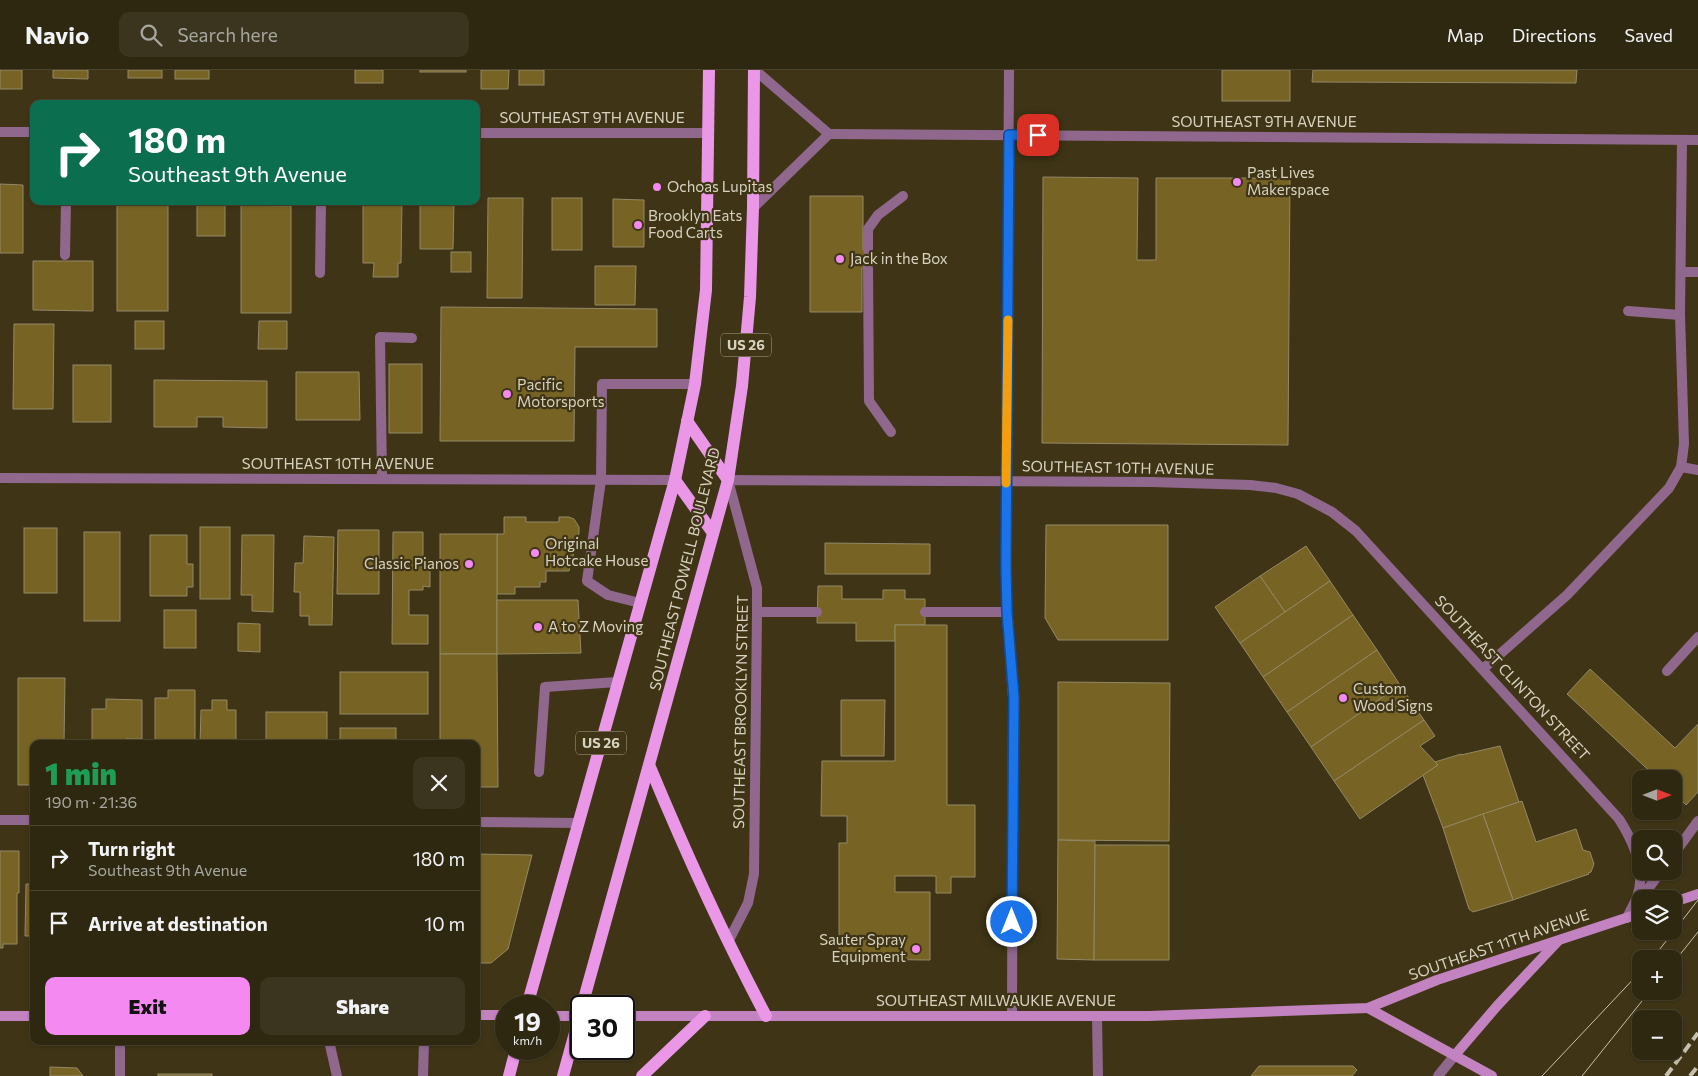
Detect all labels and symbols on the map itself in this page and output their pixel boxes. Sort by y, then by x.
street label: SOUTHEAST 9TH AVENUE [499,108,685,126]
street label: SOUTHEAST 9TH AVENUE [1171,112,1357,130]
pin [1017,114,1059,156]
place label: Past Lives Makerspace [1247,163,1329,198]
marker: Past Lives Makerspace [1231,176,1243,188]
place label: Ochoas Lupitas [667,177,772,195]
marker: Ochoas Lupitas [651,181,663,193]
place label: Brooklyn Eats Food Carts [648,206,742,241]
marker: Brooklyn Eats Food Carts [632,219,644,231]
place label: Jack in the Box [850,249,948,267]
marker: Jack in the Box [834,253,846,265]
road number: US 26 [721,334,771,356]
place label: Pacific Motorsports [517,375,605,410]
marker: Pacific Motorsports [501,388,513,400]
street label: SOUTHEAST POWELL BOULEVARD [645,445,723,692]
street label: SOUTHEAST 10TH AVENUE [242,454,434,472]
street label: SOUTHEAST 10TH AVENUE [1022,456,1214,478]
place label: Original Hotcake House [545,534,648,569]
marker: Original Hotcake House [529,547,541,559]
place label: Classic Pianos [364,554,459,572]
marker: Classic Pianos [463,558,475,570]
street label: SOUTHEAST CLINTON STREET [1432,591,1594,764]
street label: SOUTHEAST BROOKLYN STREET [729,595,751,829]
place label: A to Z Moving [548,617,643,635]
marker: A to Z Moving [532,621,544,633]
place label: Custom Wood Signs [1353,679,1433,714]
marker: Custom Wood Signs [1337,692,1349,704]
road number: US 26 [576,731,626,754]
north arrow [1632,770,1682,820]
position arrow [985,895,1037,947]
street label: SOUTHEAST 11TH AVENUE [1406,905,1591,983]
place label: Sauter Spray Equipment [819,930,906,965]
marker: Sauter Spray Equipment [910,943,922,955]
street label: SOUTHEAST MILWAUKIE AVENUE [876,991,1116,1009]
speed limit sign: 30 [570,995,635,1060]

